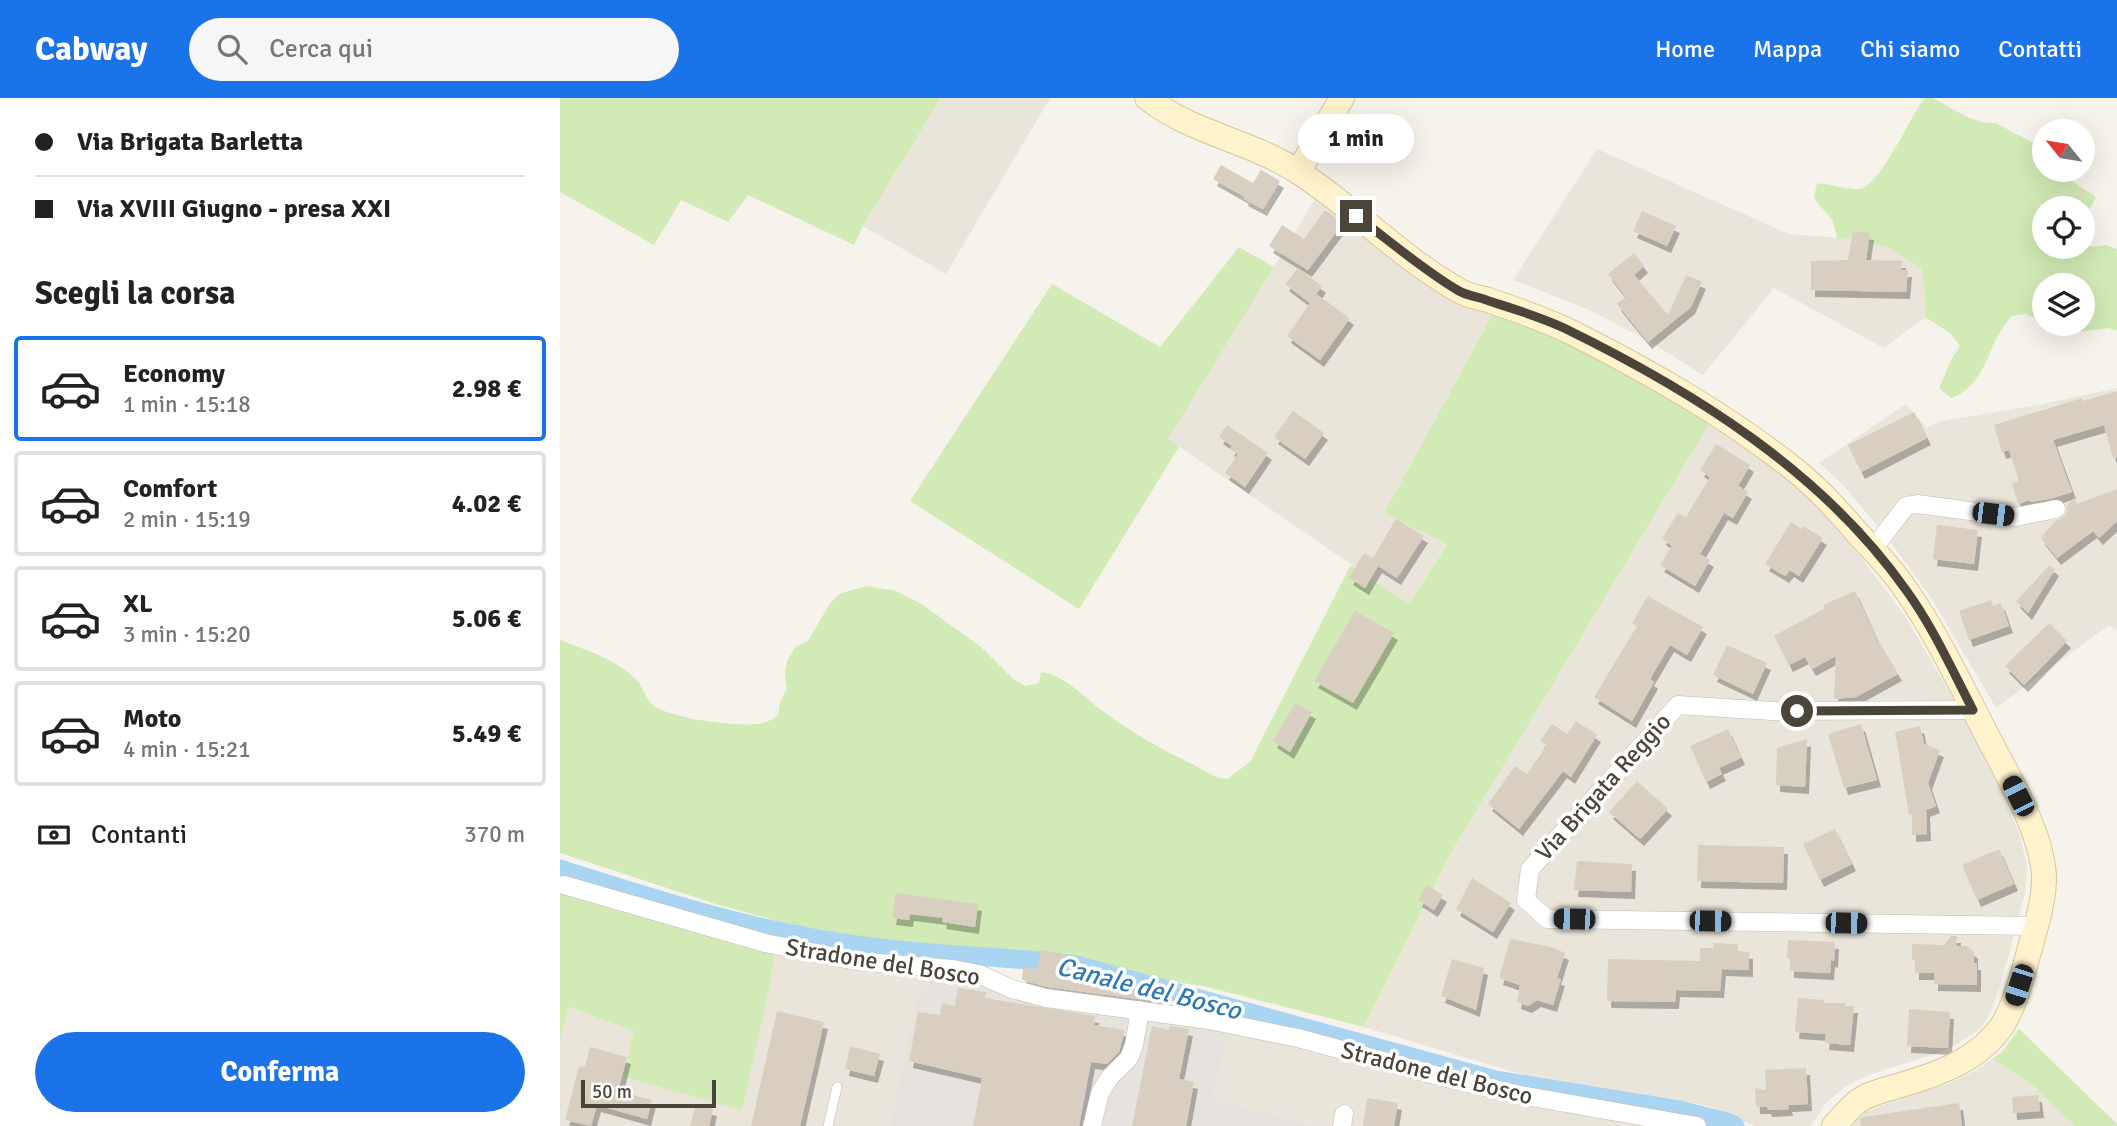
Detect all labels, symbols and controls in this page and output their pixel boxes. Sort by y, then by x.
search box [189,18,679,81]
text: Cabway [35,29,147,70]
icon: search [213,30,251,68]
text: Cerca qui [269,33,373,65]
text: Home [1655,34,1715,64]
text: Mappa [1753,34,1822,64]
text: Chi siamo [1860,34,1960,64]
text: Contatti [1998,34,2082,64]
callout: 1 min [1298,115,1414,164]
north arrow [2032,119,2095,182]
map controls [2032,119,2095,336]
text: 1 min [1328,124,1384,153]
text: Via Brigata Barletta [77,126,303,158]
text: Via XVIII Giugno - presa XXI [77,193,391,225]
button: locate [2032,196,2095,259]
route end [1340,200,1372,232]
button: layers [2032,273,2095,336]
text: Scegli la corsa [35,274,236,313]
icon: car [39,357,102,420]
text: Economy [123,358,225,390]
text: 2.98 € [452,373,521,405]
text: 1 min · 15:18 [123,390,251,419]
icon: car [39,472,102,535]
text: Comfort [123,473,217,505]
text: 4.02 € [452,488,521,520]
car [1971,501,2016,527]
text: 2 min · 15:19 [123,505,251,534]
icon: car [39,587,102,650]
text: XL [123,588,153,620]
text: 5.06 € [452,603,521,635]
text: 3 min · 15:20 [123,620,251,649]
route start [1781,695,1813,727]
icon: car [39,702,102,765]
text: Moto [123,703,181,735]
street label: Via Brigata Reggio [1529,707,1677,867]
text: 5.49 € [452,718,521,750]
text: 4 min · 15:21 [123,735,251,764]
car [2000,773,2037,819]
icon: cash [35,816,73,854]
text: Contanti [91,819,187,851]
text: 370 m [464,820,525,849]
car [1553,908,1596,930]
car [1689,910,1732,932]
car [1825,912,1868,934]
street label: Stradone del Bosco [784,932,982,992]
water label: Canale del Bosco [1053,951,1246,1028]
car [2003,962,2036,1008]
button: Conferma [35,1032,525,1112]
street label: Stradone del Bosco [1338,1035,1536,1111]
scale bar [581,1077,716,1109]
text: 50 m [592,1080,632,1104]

